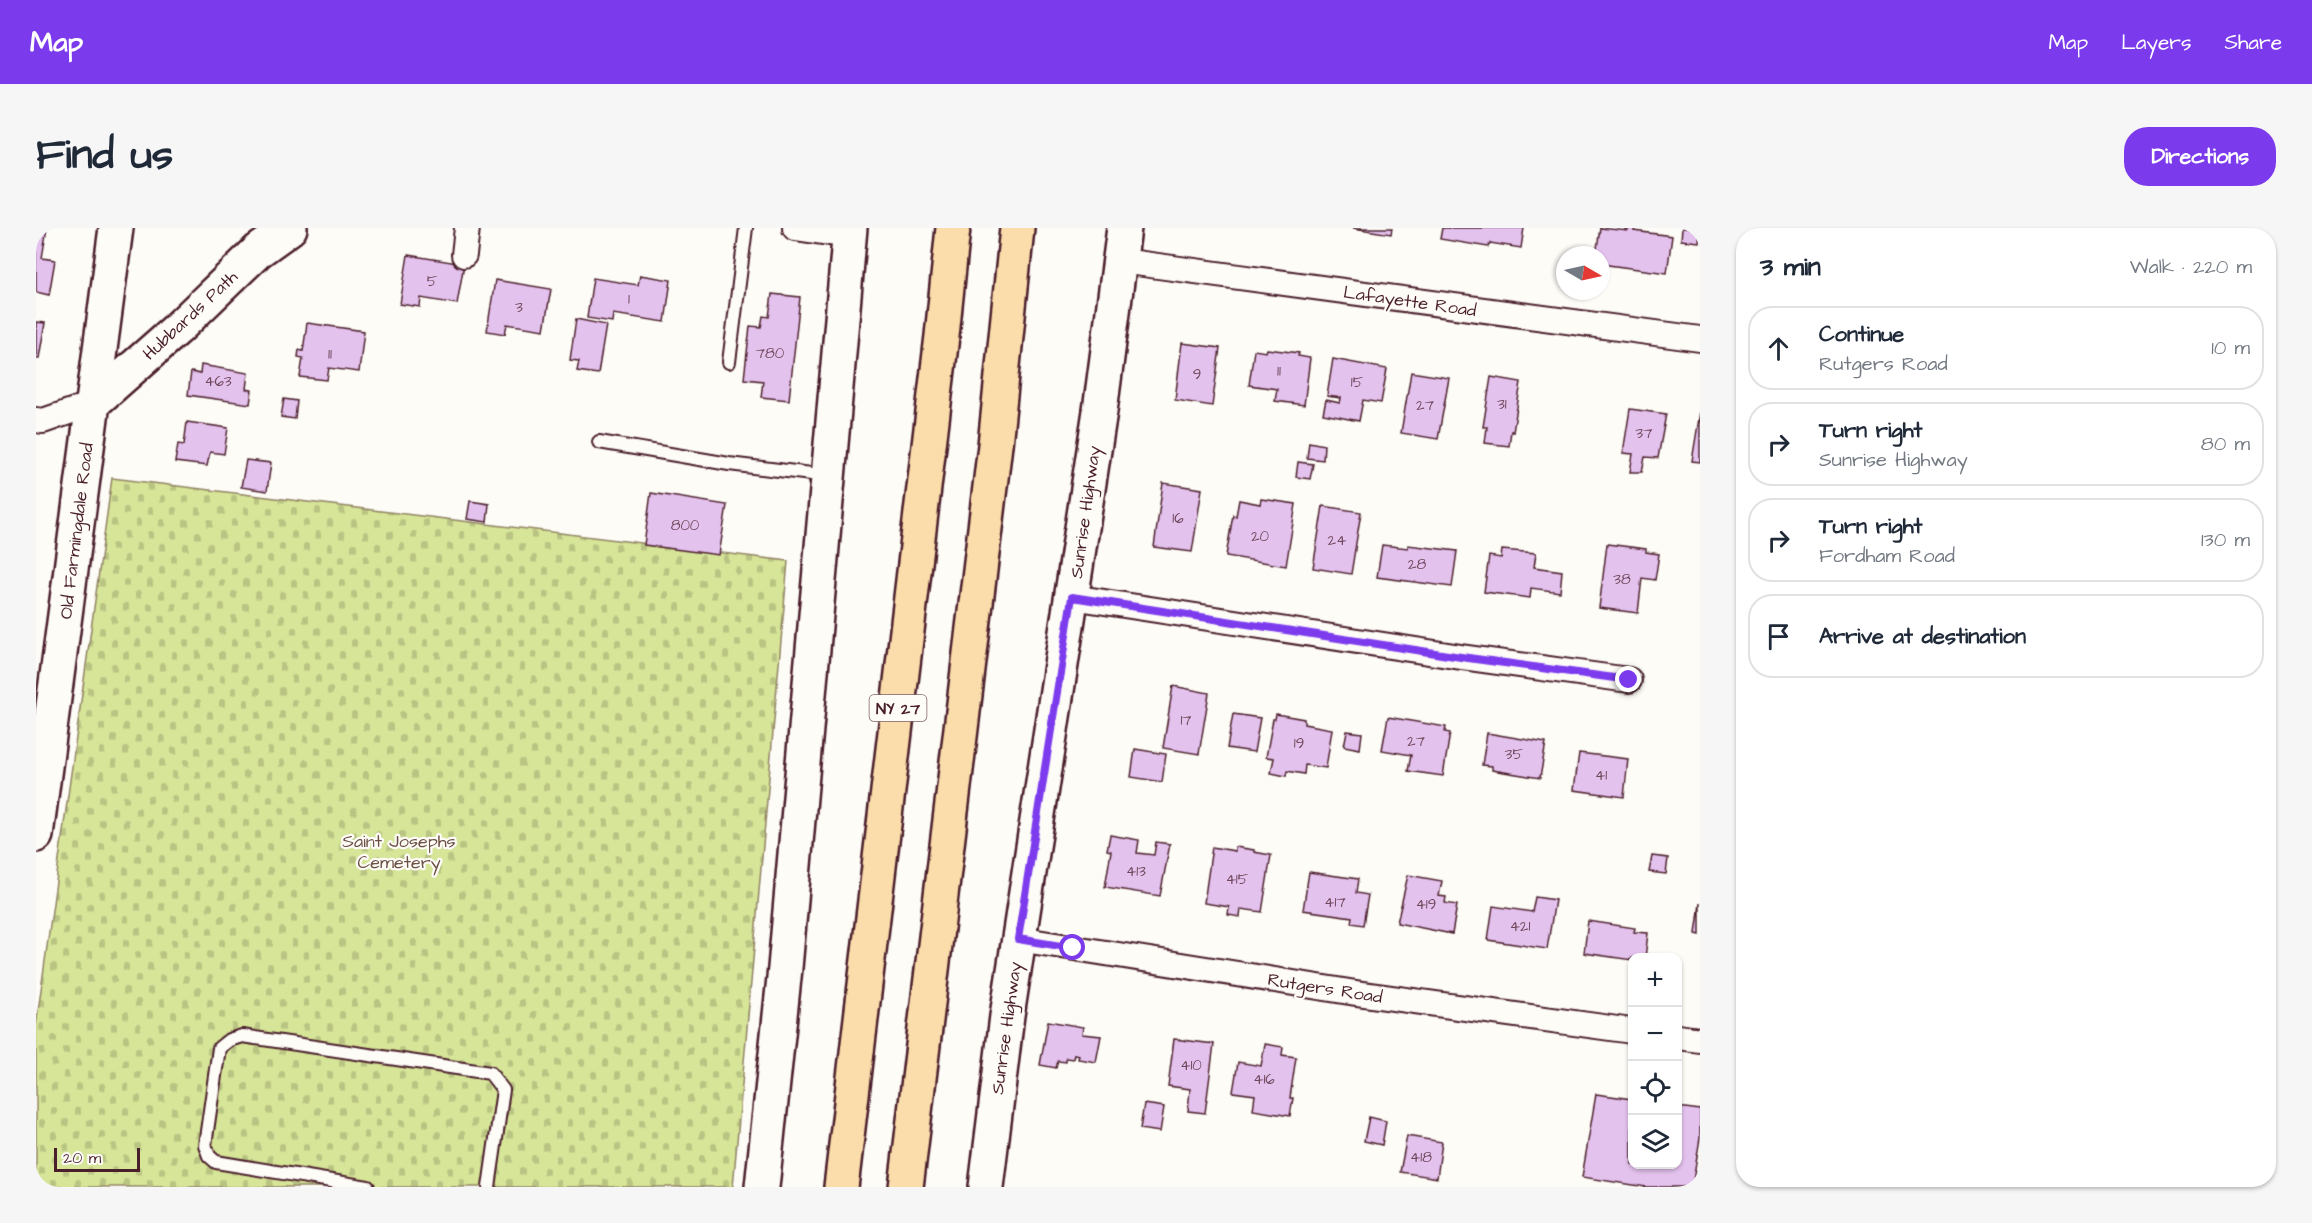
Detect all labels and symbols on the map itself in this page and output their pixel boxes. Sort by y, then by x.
north arrow [1556,246,1610,300]
street label: Hubbards Path [137,265,243,366]
house number: 5 [427,271,438,292]
street label: Lafayette Road [1342,280,1478,324]
house number: 1 [628,289,630,310]
house number: 3 [515,297,523,318]
house number: 780 [756,343,785,364]
house number: 11 [328,344,332,365]
house number: 11 [1277,361,1281,382]
house number: 9 [1193,364,1201,385]
house number: 463 [204,371,232,392]
house number: 15 [1351,372,1364,393]
house number: 31 [1497,394,1507,415]
house number: 27 [1416,395,1434,416]
house number: 37 [1636,423,1652,444]
street label: Old Farmingdale Road [53,441,101,621]
street label: Sunrise Highway [1064,444,1108,580]
house number: 16 [1172,508,1184,529]
house number: 800 [671,515,700,536]
house number: 20 [1251,526,1270,547]
house number: 24 [1328,530,1346,551]
house number: 28 [1408,554,1426,575]
house number: 38 [1613,569,1631,590]
route end [1615,666,1641,692]
road number: NY 27 [870,695,926,721]
house number: 17 [1180,710,1192,731]
house number: 27 [1407,731,1425,752]
house number: 19 [1294,733,1304,754]
house number: 35 [1505,744,1523,765]
house number: 41 [1595,765,1607,786]
park label: Saint Josephs Cemetery [342,829,456,876]
house number: 413 [1126,861,1146,882]
house number: 415 [1226,869,1249,890]
house number: 417 [1324,892,1346,913]
house number: 419 [1416,894,1436,915]
house number: 421 [1510,916,1530,937]
route start [1059,934,1085,960]
street label: Sunrise Highway [985,960,1029,1096]
street label: Rutgers Road [1266,967,1384,1011]
house number: 410 [1180,1055,1202,1076]
house number: 416 [1253,1069,1275,1090]
scale bar [54,1145,140,1172]
house number: 418 [1410,1147,1432,1168]

